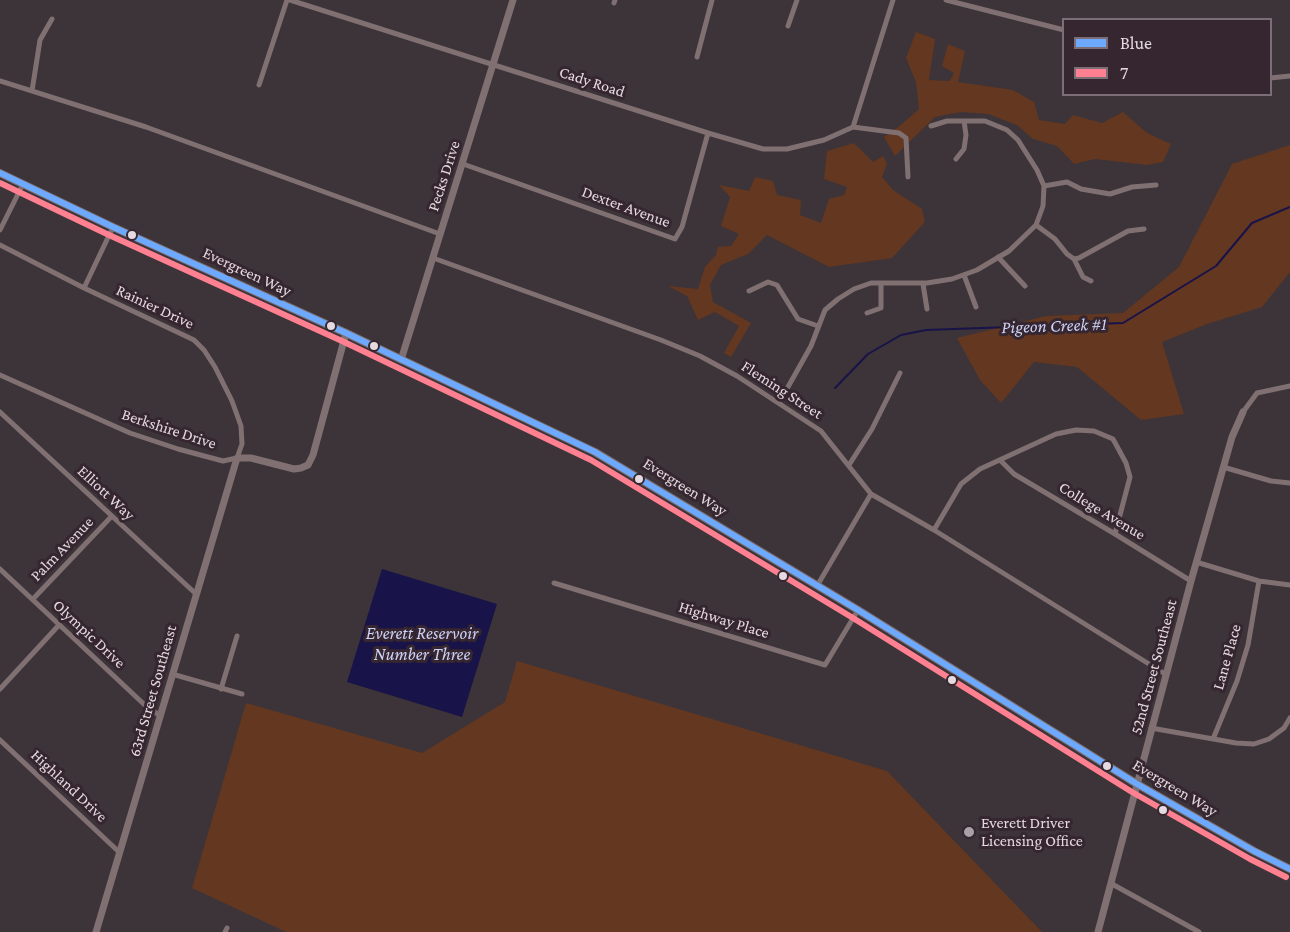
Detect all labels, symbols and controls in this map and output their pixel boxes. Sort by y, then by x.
legend [1062,18,1272,96]
text: Blue [1120,33,1152,53]
street label: Cady Road [557,62,627,102]
text: 7 [1120,63,1128,83]
street label: Pecks Drive [424,138,464,214]
street label: Dexter Avenue [579,182,673,232]
unlabelled marker [126,229,138,241]
street label: Evergreen Way [200,243,294,301]
street label: Rainier Drive [113,281,197,333]
water label: Pigeon Creek #1 [1001,313,1107,339]
unlabelled marker [325,320,337,332]
unlabelled marker [368,340,380,352]
street label: Fleming Street [738,357,826,423]
street label: Berkshire Drive [119,405,219,453]
street label: Evergreen Way [639,454,731,520]
street label: Elliott Way [73,462,139,524]
unlabelled marker [633,473,645,485]
street label: College Avenue [1055,478,1149,544]
street label: Palm Avenue [26,513,98,585]
unlabelled marker [777,570,789,582]
street label: Olympic Drive [49,596,129,672]
street label: Highway Place [676,597,772,643]
street label: 52nd Street Southeast [1127,597,1181,737]
water label: Everett Reservoir Number Three [366,622,478,664]
street label: Lane Place [1209,622,1245,692]
street label: 63rd Street Southeast [125,623,181,759]
unlabelled marker [946,674,958,686]
street label: Highland Drive [27,746,111,826]
street label: Evergreen Way [1129,755,1221,821]
unlabelled marker [1101,760,1113,772]
unlabelled marker [1157,804,1169,816]
place label: Everett Driver Licensing Office [981,813,1083,851]
marker: Everett Driver Licensing Office [962,825,976,839]

